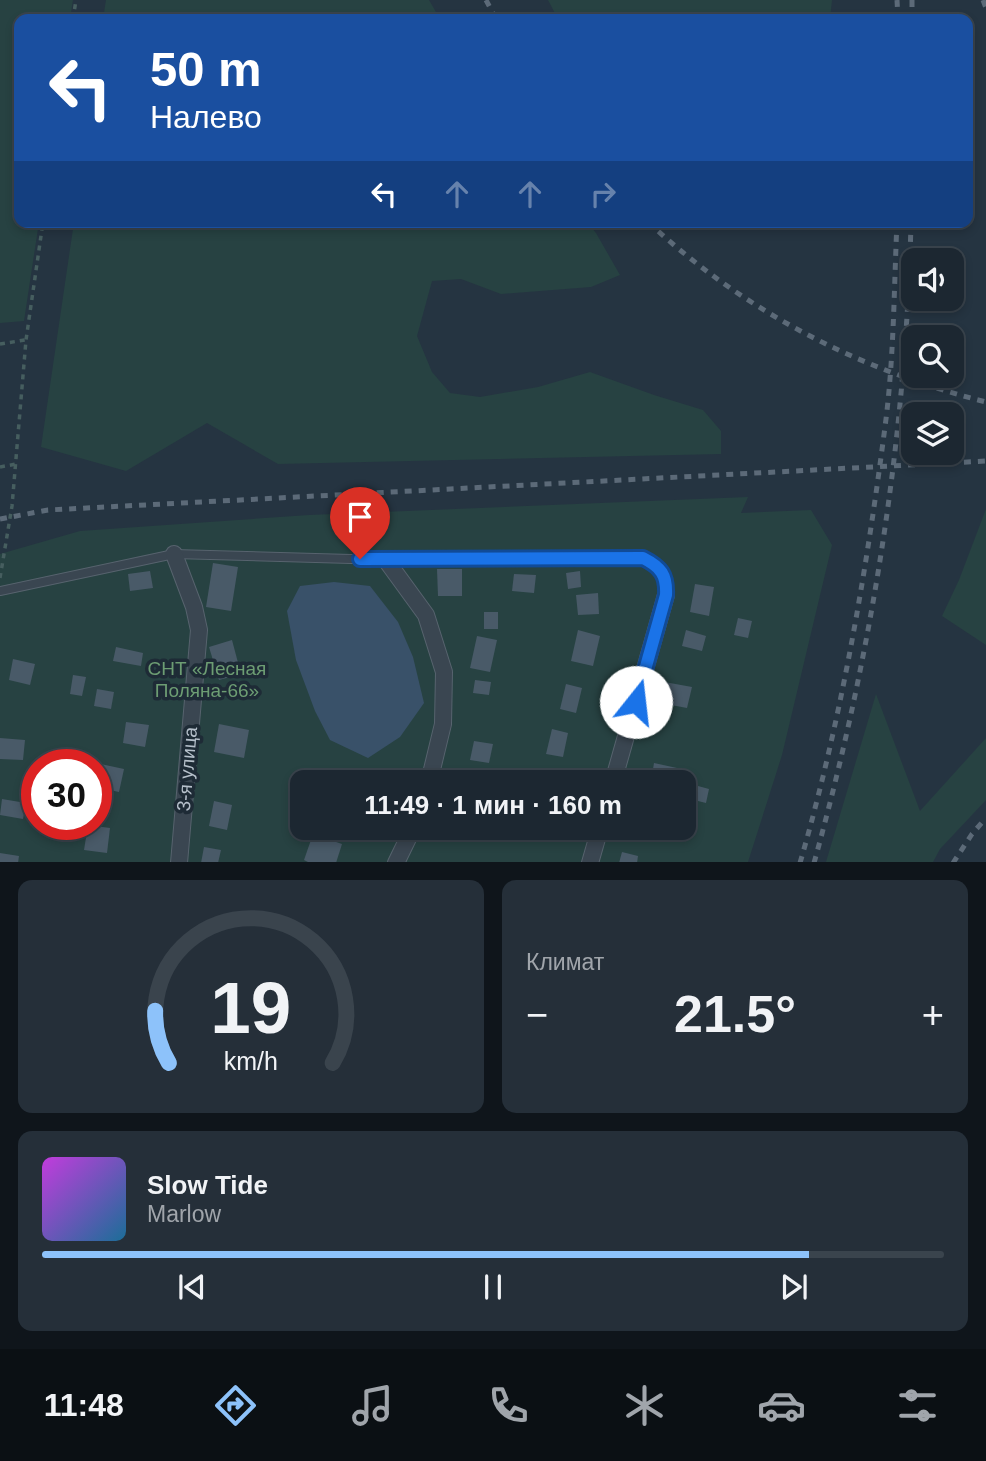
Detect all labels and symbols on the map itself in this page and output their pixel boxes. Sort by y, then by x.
pin [330,487,390,559]
park label: СНТ «Лесная Поляна-66» [148,658,266,701]
position arrow [599,665,673,739]
street label: 3-я улица [173,725,201,812]
speed limit sign: 30 [21,749,112,840]

